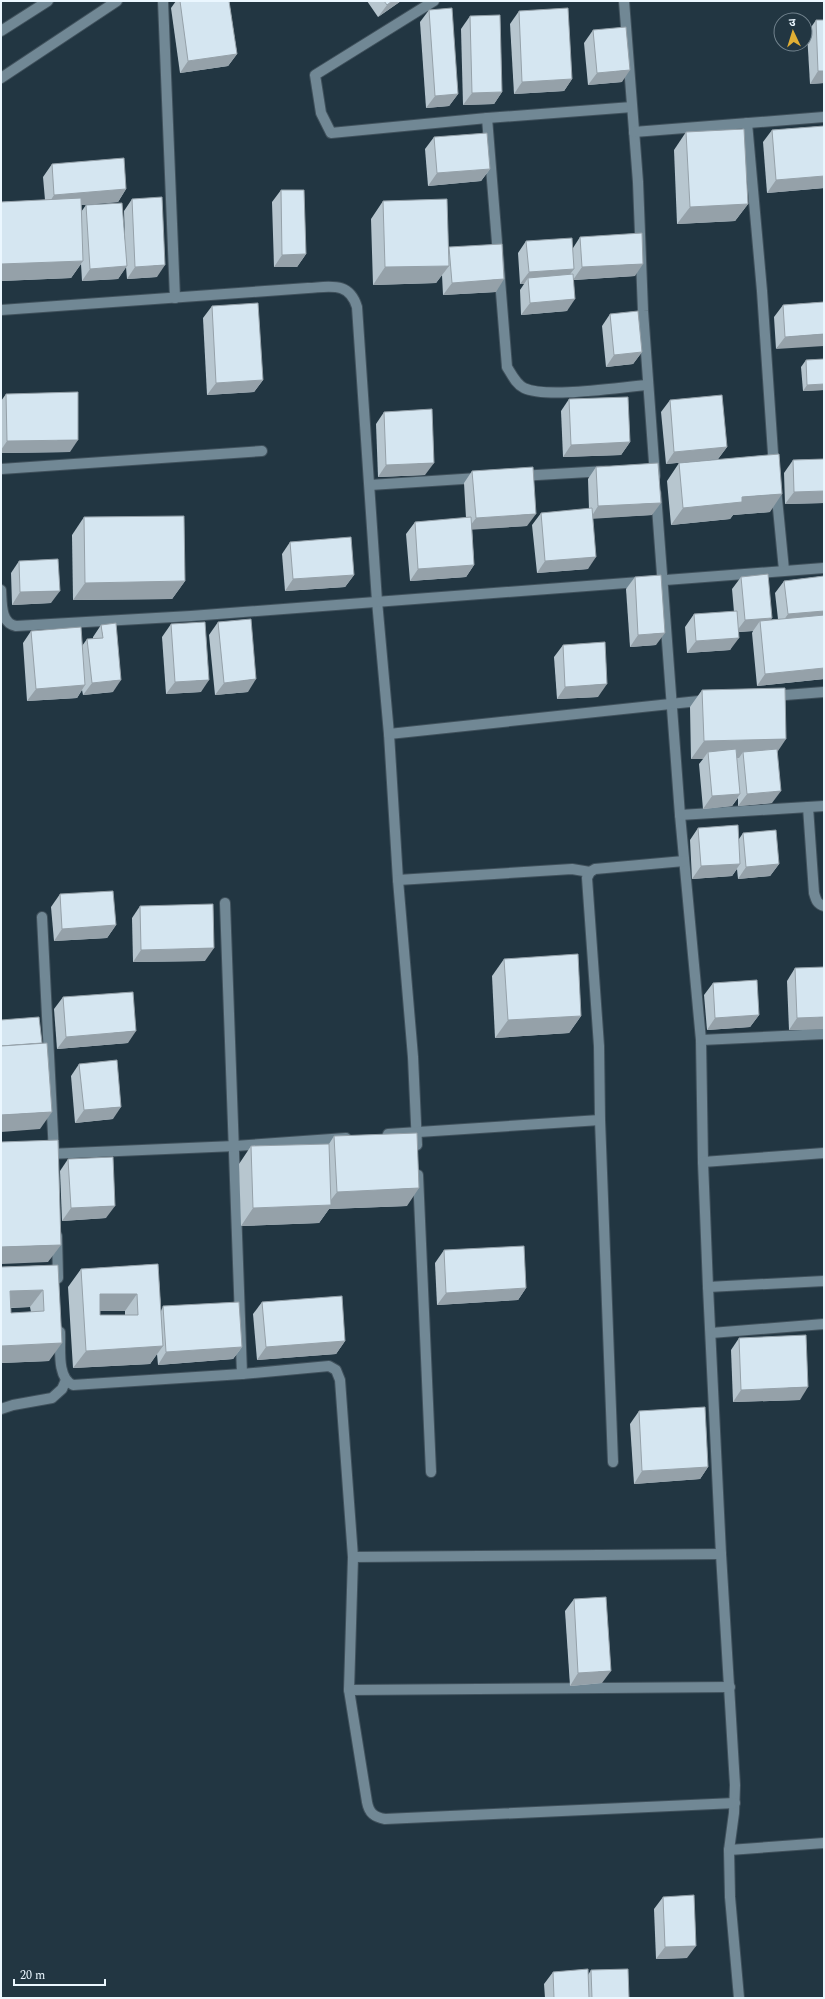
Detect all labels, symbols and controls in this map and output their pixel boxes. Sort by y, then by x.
north arrow [773,12,813,52]
text: उ [789,14,797,31]
scale bar [14,1961,105,1987]
text: 20 m [20,1966,45,1985]

